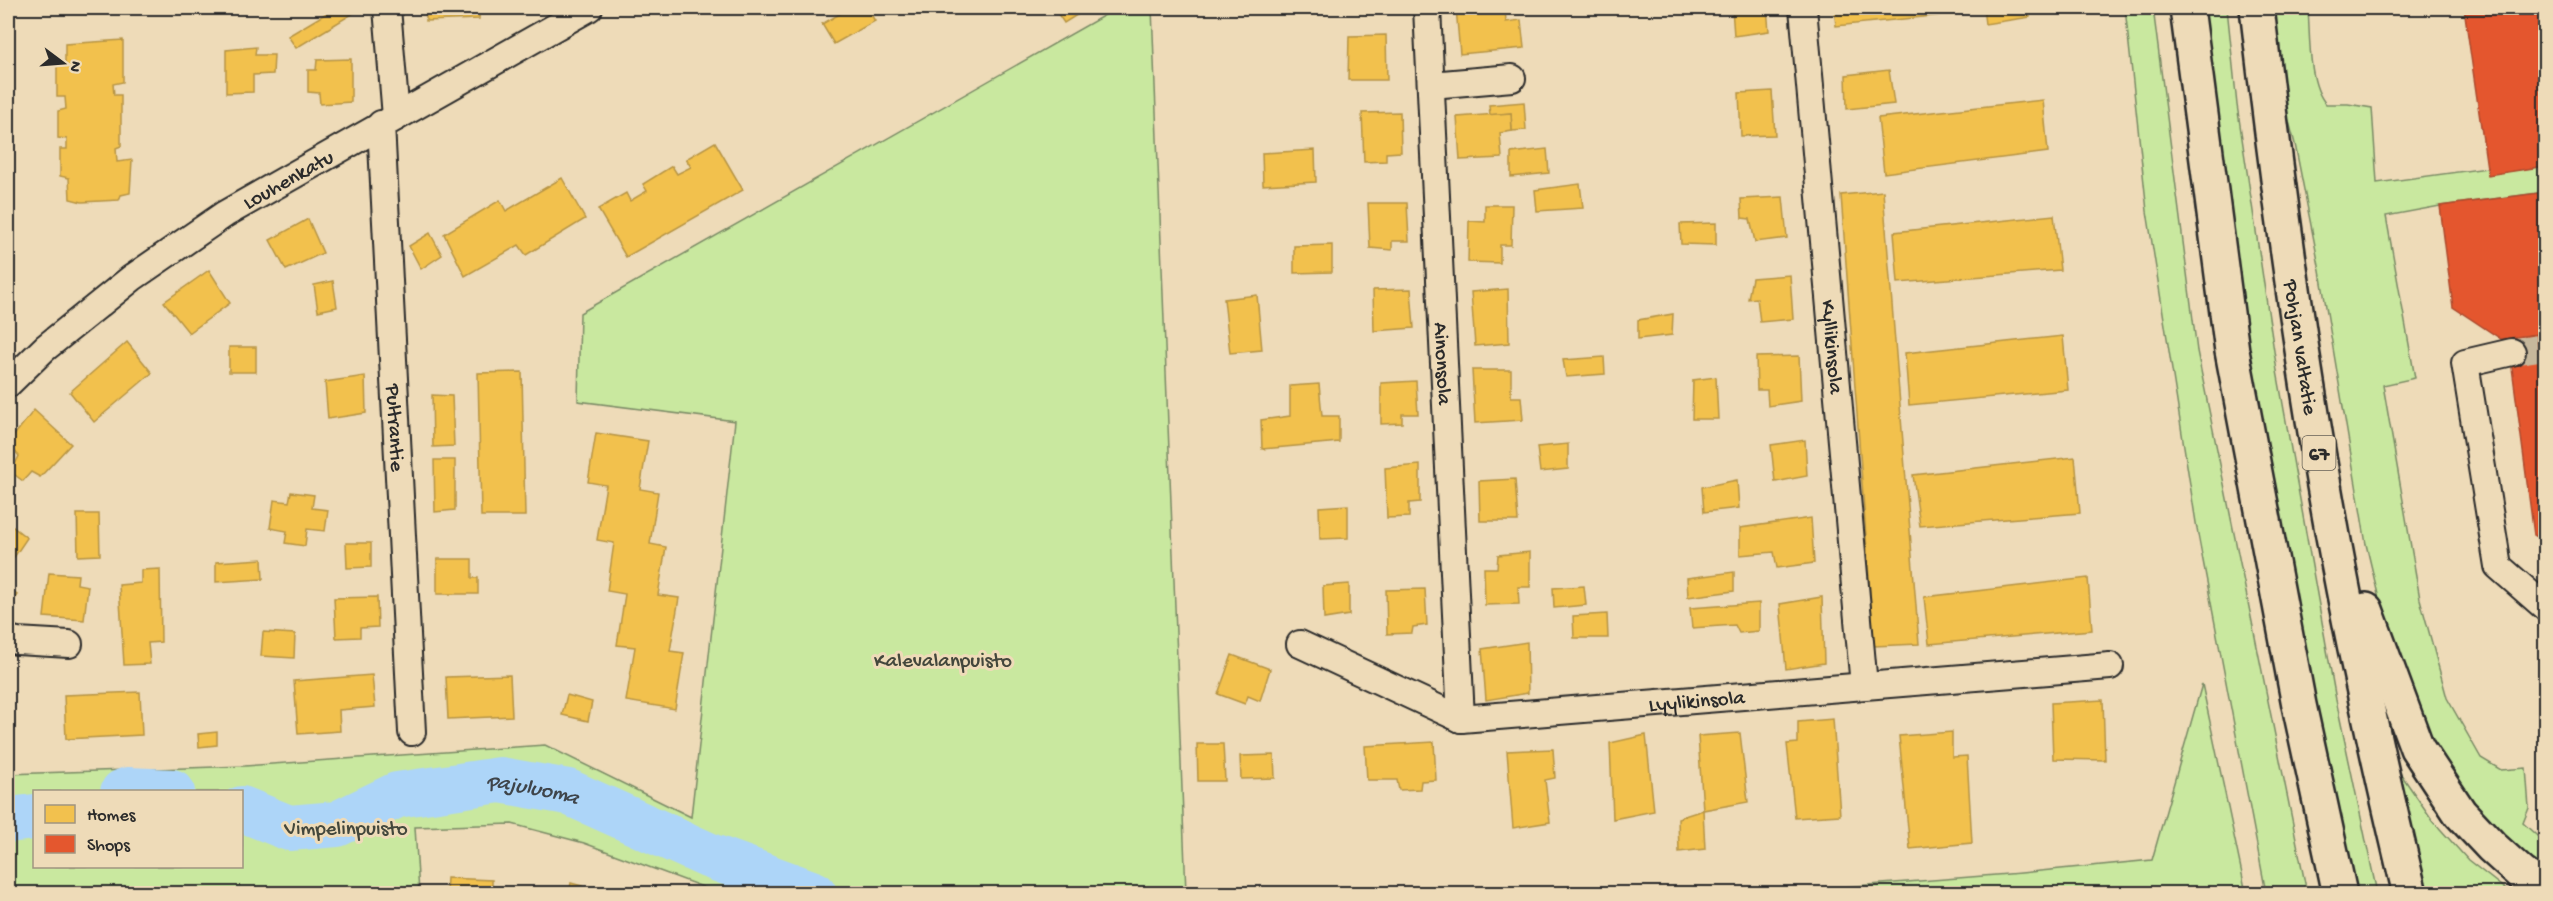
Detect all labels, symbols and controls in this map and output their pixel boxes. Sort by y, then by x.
north arrow [33,33,93,93]
text: N [63,59,85,74]
street label: Louhenkatu [240,146,339,217]
street label: Pohjan valtatie [2276,277,2321,418]
street label: Kyllikinsola [1813,299,1847,396]
street label: Ainonsola [1426,322,1455,407]
street label: Pultrantie [378,382,408,473]
road number: 67 [2302,436,2336,470]
park label: Kalevalanpuisto [874,650,1012,675]
street label: Lyylikinsola [1648,687,1747,720]
water label: Pajuluoma [484,771,584,813]
legend [33,790,243,868]
text: Homes [87,806,137,827]
park label: Vimpelinpuisto [283,818,408,843]
text: Shops [87,836,131,857]

